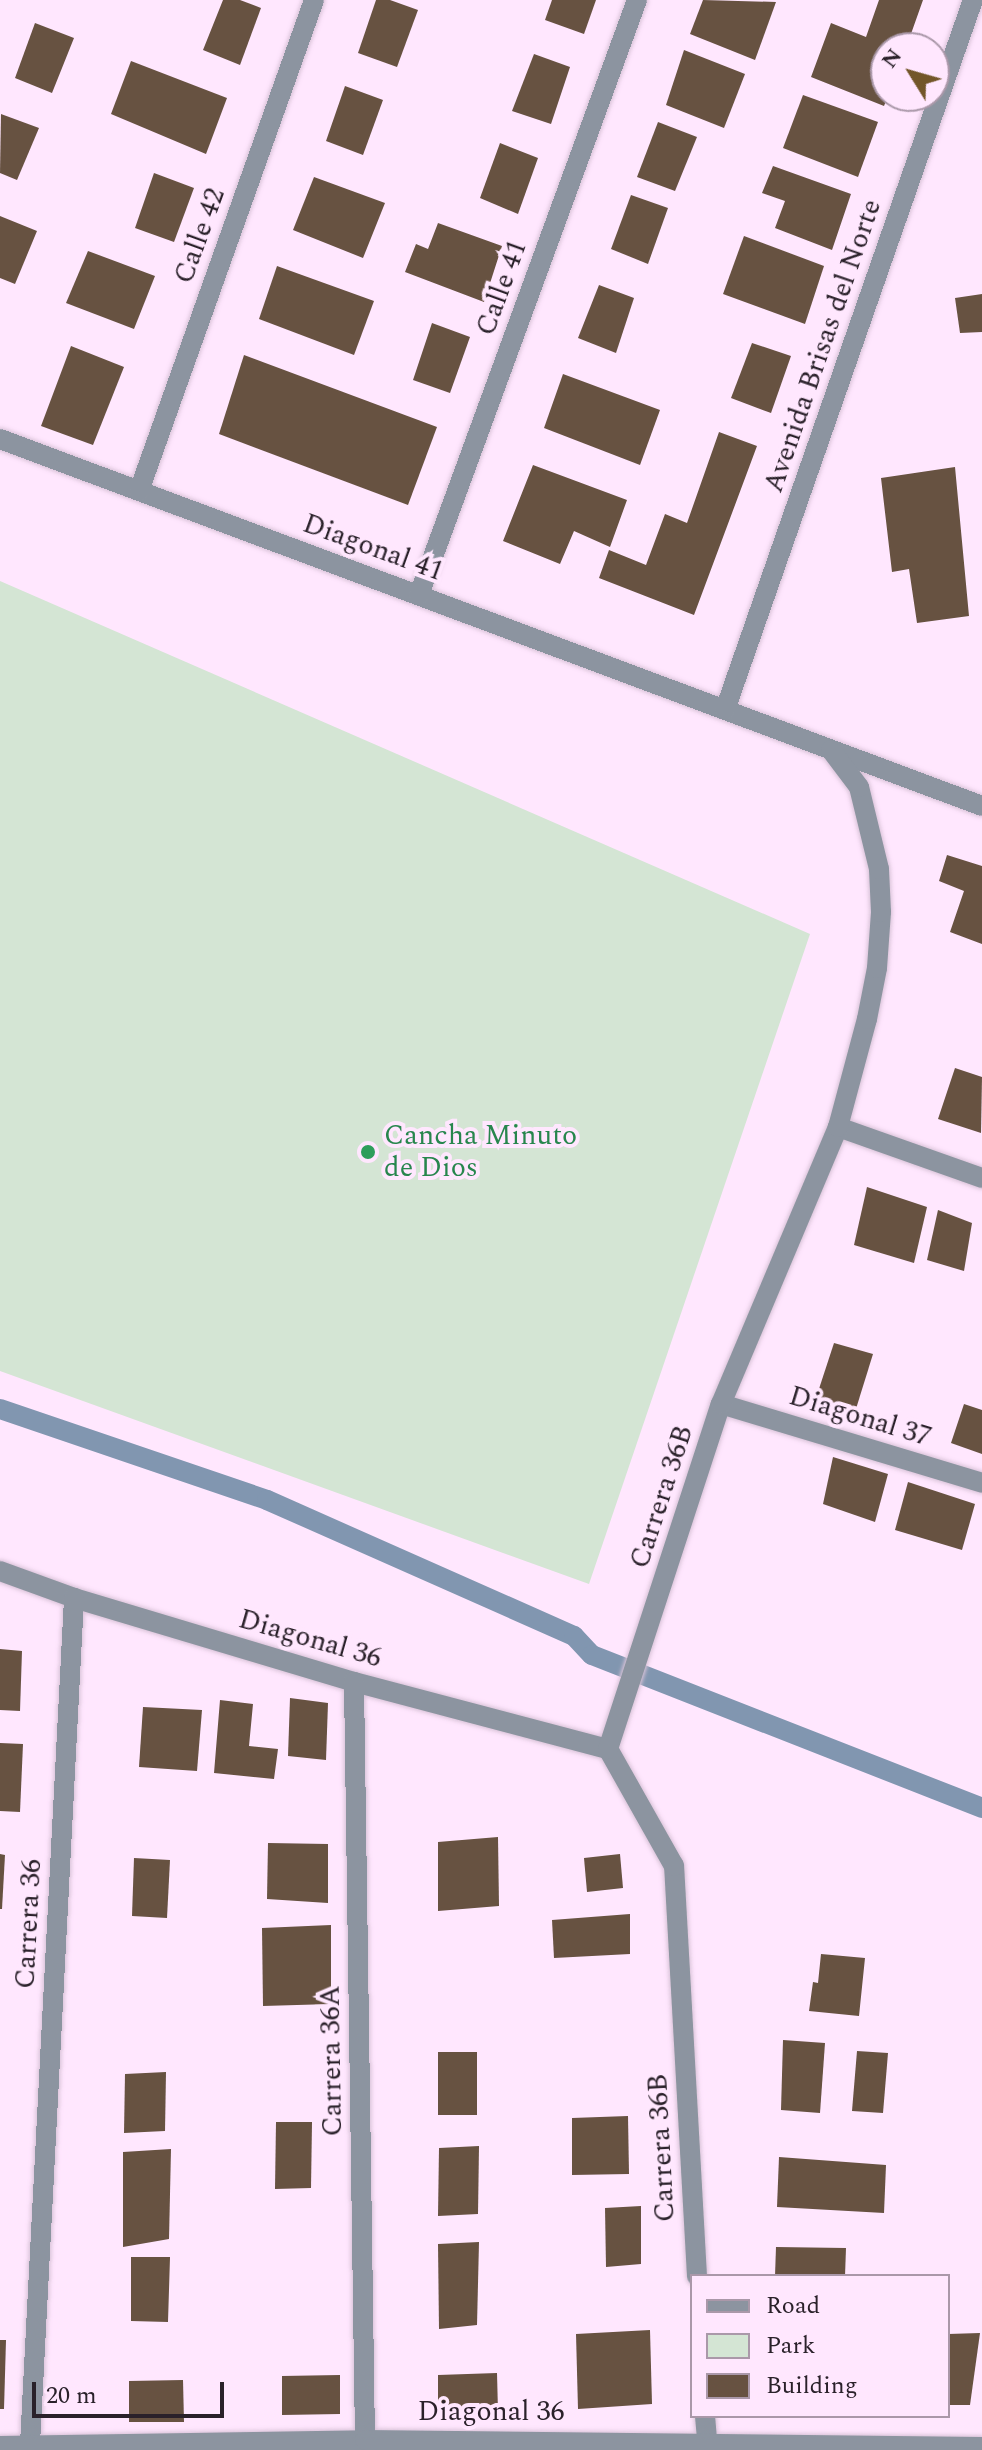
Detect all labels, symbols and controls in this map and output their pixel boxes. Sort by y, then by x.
north arrow [870,32,950,112]
text: N [873,41,911,76]
street label: Calle 42 [167,184,233,288]
street label: Avenida Brisas del Norte [757,195,889,497]
street label: Calle 41 [469,236,535,340]
street label: Diagonal 41 [298,507,448,589]
place label: Cancha Minuto de Dios [384,1119,577,1185]
marker: Cancha Minuto de Dios [359,1143,377,1161]
street label: Diagonal 37 [785,1379,935,1455]
street label: Carrera 36B [623,1421,701,1573]
street label: Diagonal 36 [235,1603,385,1675]
street label: Carrera 36 [9,1858,49,1990]
street label: Carrera 36A [314,1985,350,2137]
street label: Carrera 36B [641,2073,683,2223]
legend [690,2274,950,2418]
text: Road [766,2288,820,2324]
text: Park [766,2328,816,2364]
scale bar [36,2366,228,2416]
text: Building [766,2368,858,2404]
text: 20 m [46,2378,97,2414]
street label: Diagonal 36 [417,2395,565,2429]

